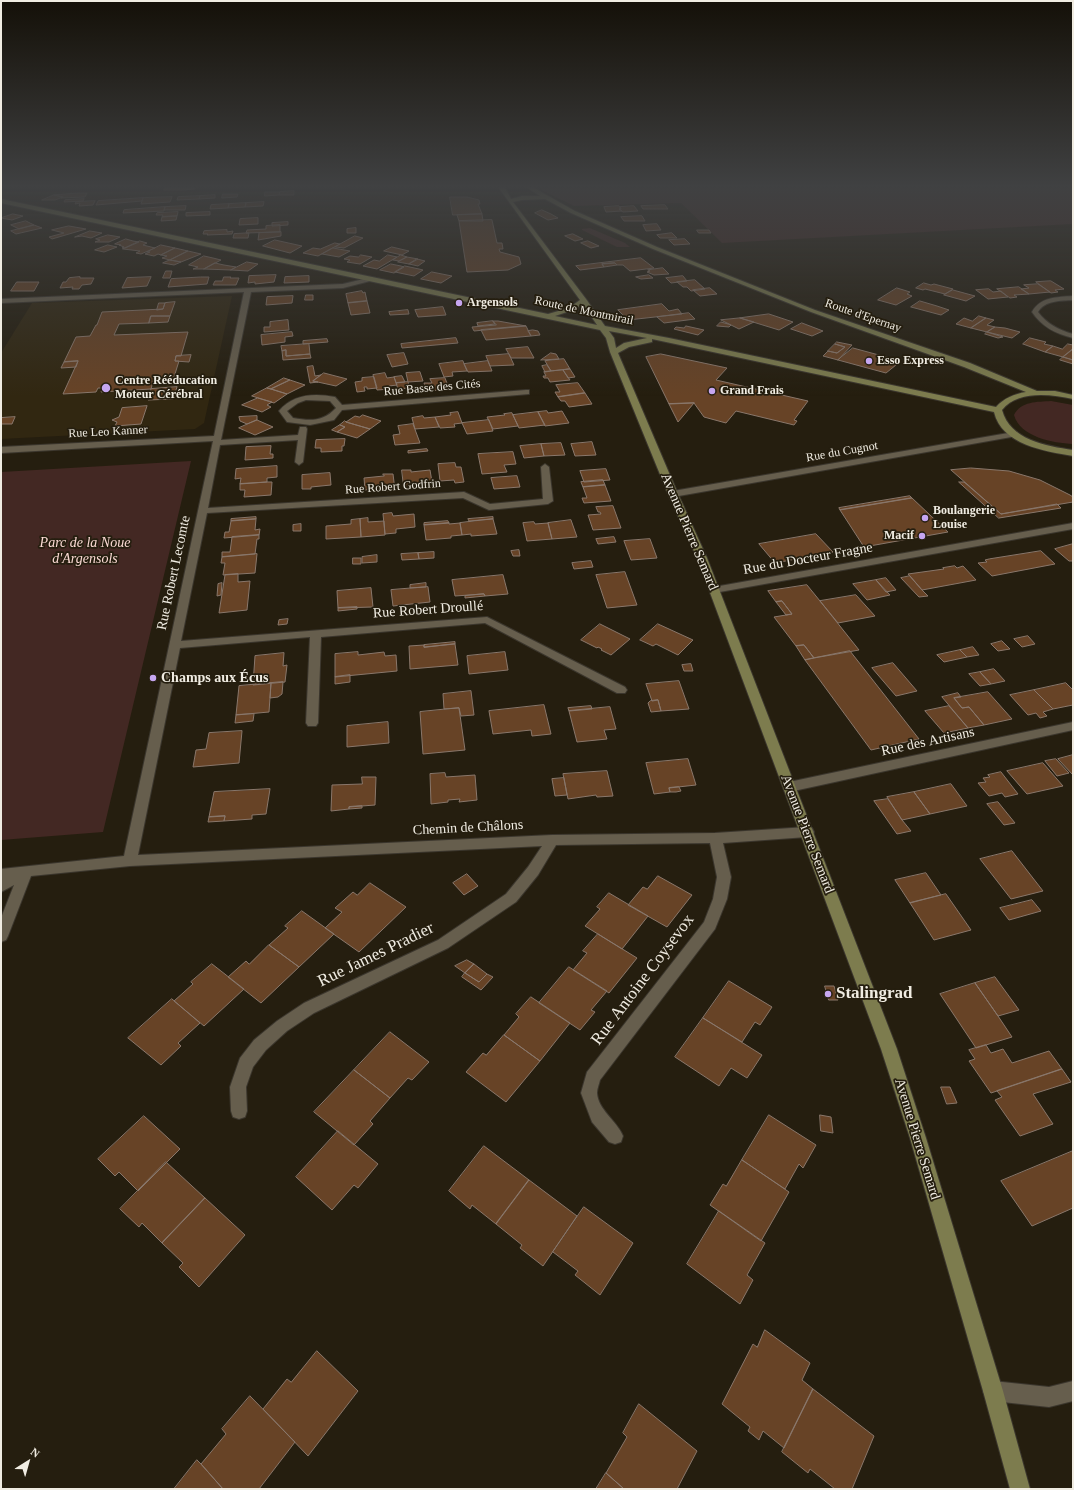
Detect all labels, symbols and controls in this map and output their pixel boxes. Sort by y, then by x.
street label: Route de Montmirail [533,293,635,329]
place label: Argensols [467,296,518,310]
street label: Route d'Epernay [823,296,903,336]
marker: Argensols [454,298,464,308]
place label: Esso Express [877,354,944,368]
marker: Esso Express [864,356,874,366]
place label: Centre Rééducation Moteur Cérébral [115,374,217,402]
street label: Rue Basse des Cités [383,377,481,399]
marker: Centre Rééducation Moteur Cérébral [100,382,112,394]
place label: Grand Frais [720,384,784,398]
marker: Grand Frais [707,386,717,396]
street label: Rue Leo Kanner [68,423,148,441]
street label: Rue du Cugnot [805,439,879,465]
street label: Avenue Pierre Semard [657,471,721,593]
street label: Rue Robert Godfrin [345,476,441,498]
place label: Boulangerie Louise [933,504,995,532]
marker: Boulangerie Louise [920,513,930,523]
street label: Rue Robert Lecomte [154,514,194,632]
place label: Macif [884,529,914,543]
marker: Macif [917,531,927,541]
park label: Parc de la Noue d'Argensols [40,535,130,568]
street label: Rue du Docteur Fragne [742,539,874,579]
street label: Rue Robert Droullé [372,598,484,622]
place label: Champs aux Écus [161,670,268,686]
marker: Champs aux Écus [148,673,158,683]
street label: Rue des Artisans [880,724,976,760]
street label: Avenue Pierre Semard [777,772,837,896]
street label: Chemin de Châlons [412,817,524,839]
street label: Rue Antoine Coysevox [587,911,699,1049]
street label: Rue James Pradier [315,918,437,992]
place label: Stalingrad [836,984,913,1004]
marker: Stalingrad [823,989,833,999]
street label: Avenue Pierre Semard [891,1076,943,1202]
north arrow [8,1442,48,1482]
text: N [28,1445,42,1460]

